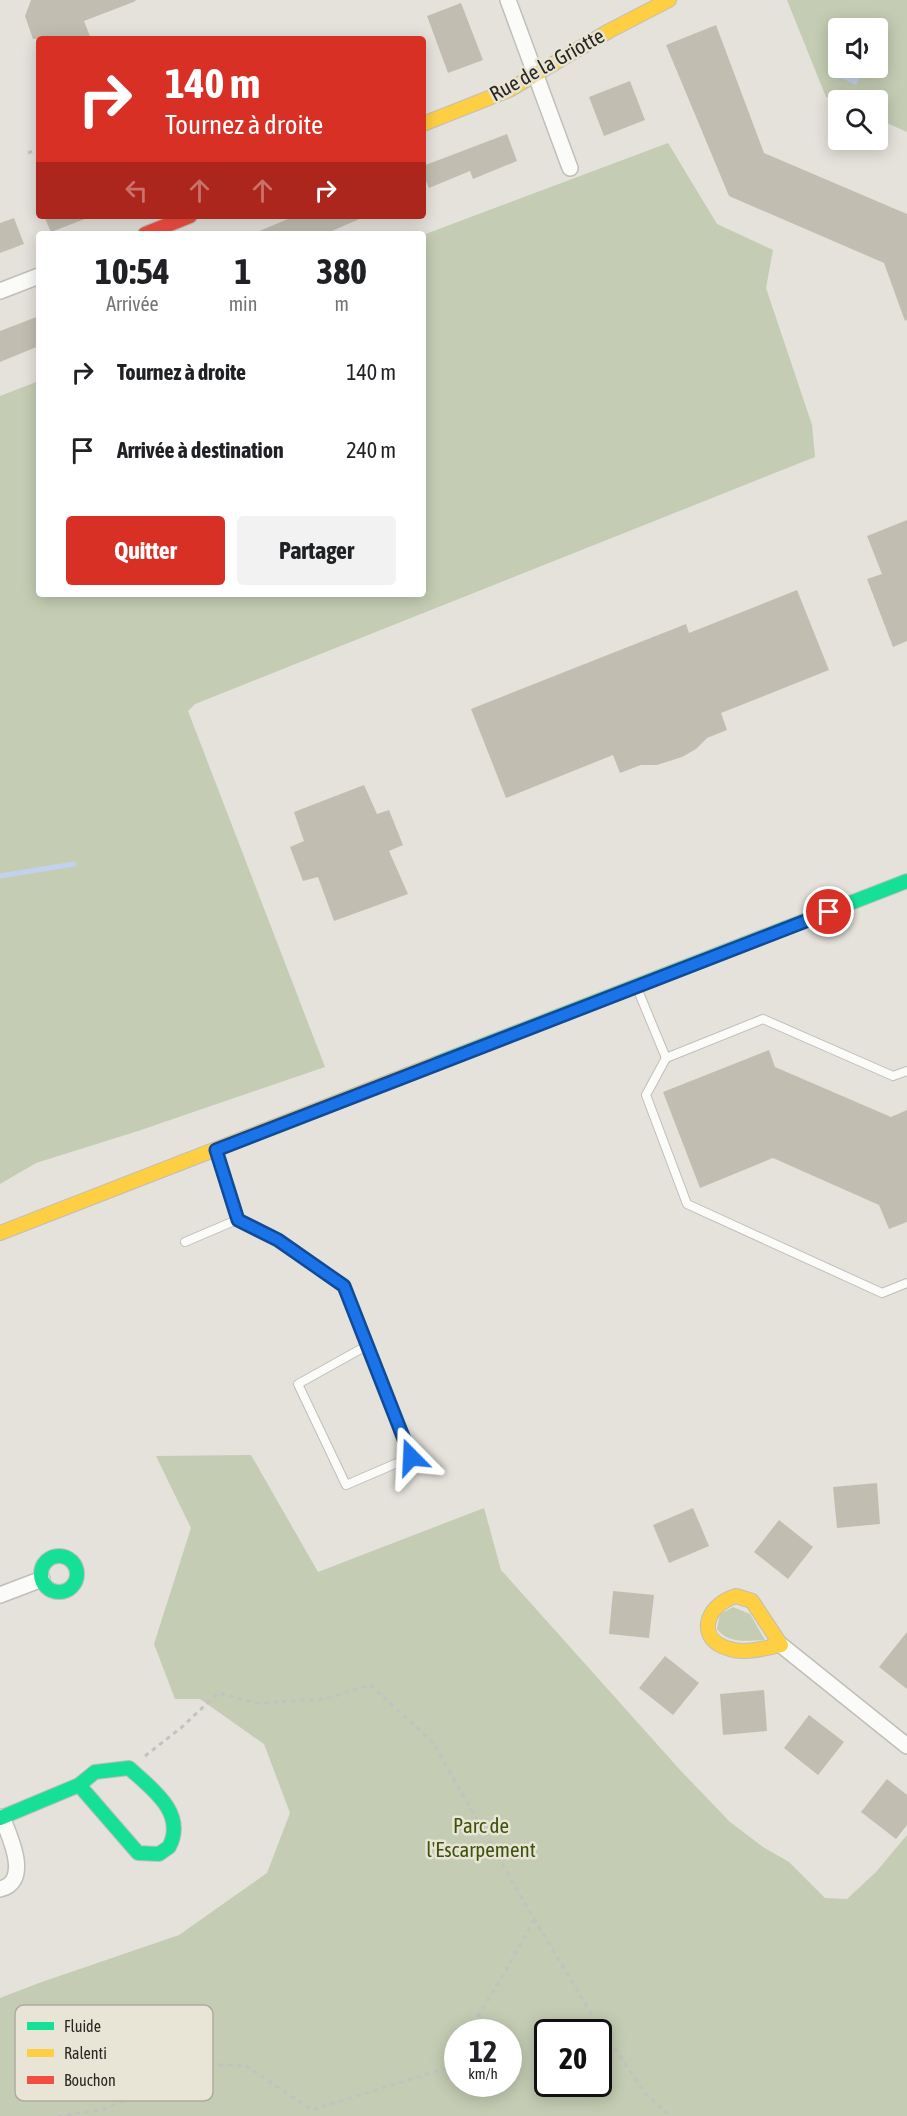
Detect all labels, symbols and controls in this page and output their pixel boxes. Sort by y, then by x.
map controls [828,18,888,150]
button: sound [828,18,888,78]
street label: Rue de la Griotte [485,23,608,105]
text: 140 m [165,59,260,107]
icon: right [66,60,144,138]
button: search [828,90,888,150]
text: Tournez à droite [165,109,323,140]
icon: left [120,174,153,207]
icon: ahead [183,174,216,207]
icon: ahead [246,174,279,207]
icon: right [309,174,342,207]
text: 10:54 [95,250,170,292]
text: 1 [235,250,251,292]
text: 380 [316,250,367,292]
text: Arrivée [106,292,158,315]
text: min [229,292,257,315]
text: m [334,292,349,315]
icon: right [66,356,99,389]
text: Tournez à droite [117,359,246,385]
text: 140 m [346,359,396,385]
icon: arrive [66,434,99,467]
text: Arrivée à destination [117,437,284,463]
text: 240 m [346,437,396,463]
button: Quitter [66,516,225,585]
button: Partager [237,516,396,585]
pin [803,886,854,937]
icon: arrive [812,895,845,928]
position arrow [379,1425,443,1489]
park label: Parc de l'Escarpement [426,1813,536,1861]
legend [15,2005,213,2101]
text: Fluide [64,2017,101,2035]
speed limit sign: 20 [534,2019,612,2097]
text: 12 [469,2034,497,2068]
text: Ralenti [64,2044,107,2062]
text: km/h [468,2065,498,2082]
text: Bouchon [64,2071,116,2089]

